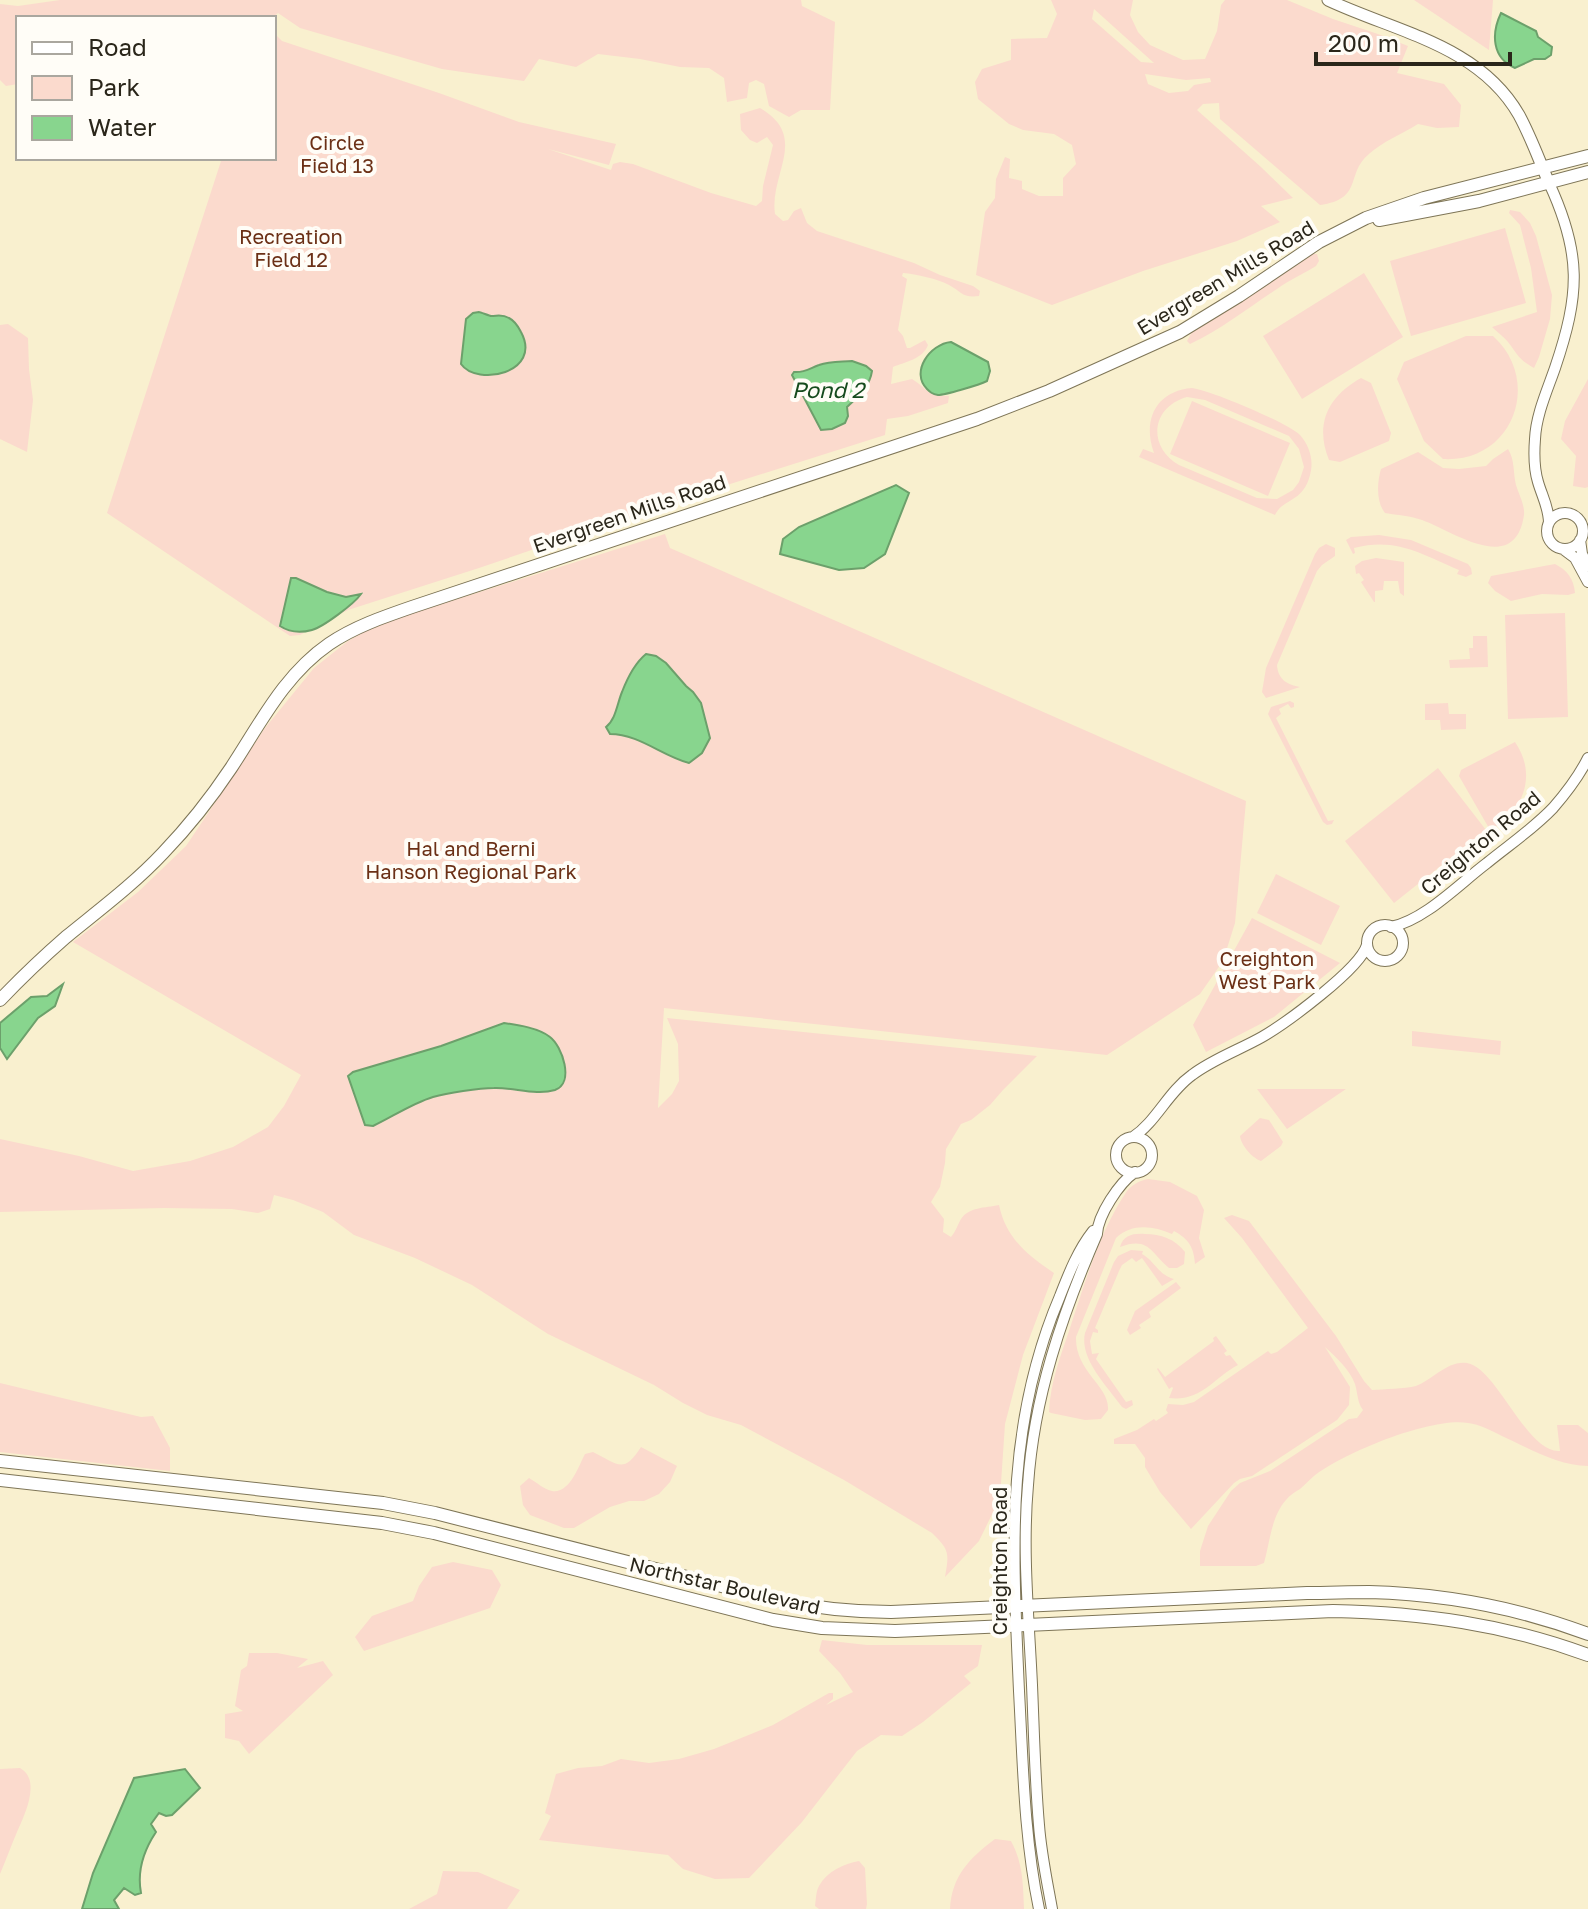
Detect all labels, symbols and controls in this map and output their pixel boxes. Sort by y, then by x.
legend [16,16,276,160]
scale bar [1316,16,1510,66]
text: 200 m [1328,28,1399,57]
text: Road [88,32,147,61]
text: Park [88,72,140,101]
text: Water [88,112,156,141]
park label: Circle Field 13 [300,130,374,177]
street label: Evergreen Mills Road [1132,215,1318,339]
park label: Recreation Field 12 [239,224,343,271]
water label: Pond 2 [792,376,867,403]
street label: Evergreen Mills Road [529,469,729,557]
street label: Creighton Road [1415,785,1545,899]
park label: Hal and Berni Hanson Regional Park [365,836,577,883]
park label: Creighton West Park [1219,946,1315,993]
street label: Creighton Road [987,1487,1011,1635]
street label: Northstar Boulevard [627,1551,823,1619]

